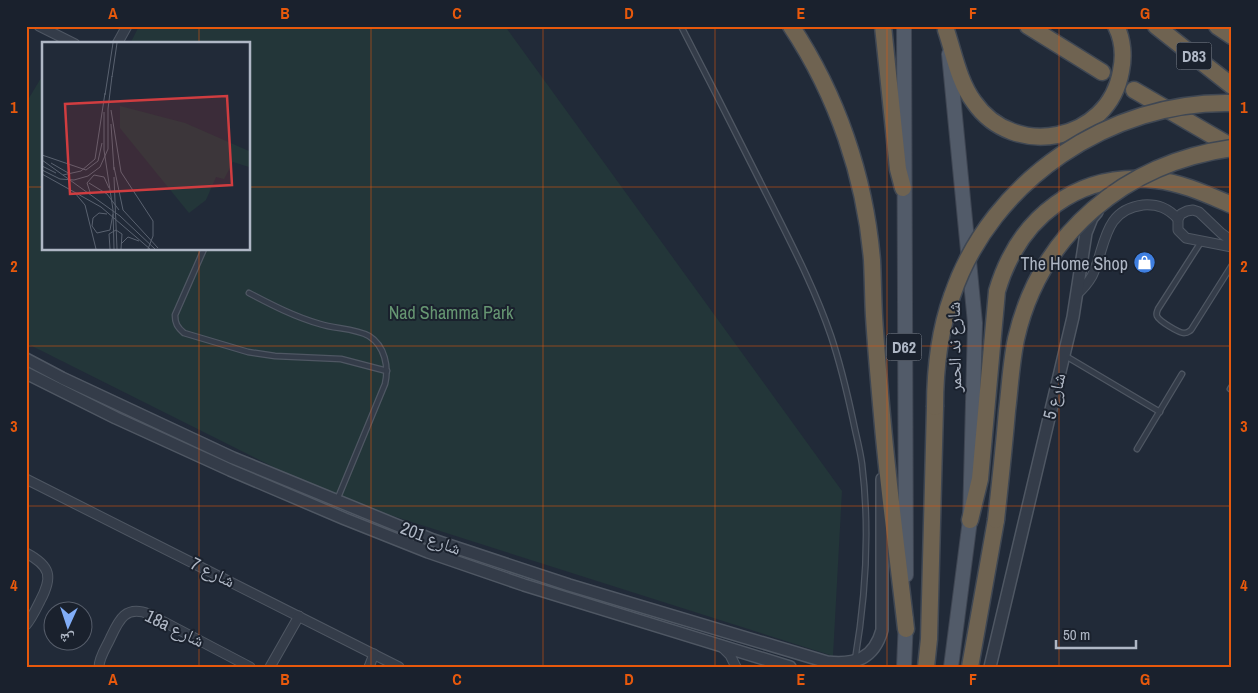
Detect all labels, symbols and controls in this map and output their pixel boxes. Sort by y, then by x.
text: A [108,2,118,24]
text: B [280,2,290,24]
text: C [452,2,462,24]
text: D [624,2,634,24]
text: E [797,2,806,24]
text: F [969,2,977,24]
text: G [1140,2,1150,24]
inset map [42,42,250,250]
road number: D83 [1176,42,1212,70]
text: 1 [10,96,18,118]
text: 1 [1240,96,1248,118]
place label: The Home Shop [1021,251,1128,276]
shop icon: The Home Shop [1132,251,1156,275]
text: 2 [10,255,18,277]
text: 2 [1240,255,1248,277]
park label: Nad Shamma Park [389,300,514,325]
street label: شارع ند الحمر [941,301,967,394]
road number: D62 [886,334,922,361]
street label: شارع 5 [1037,371,1071,421]
text: 3 [10,415,18,437]
text: 3 [1240,415,1248,437]
street label: شارع 201 [397,515,465,561]
street label: شارع 7 [187,551,239,593]
text: 4 [10,574,18,596]
text: 4 [1240,574,1248,596]
north arrow [42,600,92,650]
street label: 18a شارع [141,603,209,653]
scale bar [1056,618,1136,650]
text: 50 m [1063,624,1090,645]
text: ش [59,630,75,648]
text: A [108,668,118,690]
text: B [280,668,290,690]
text: C [452,668,462,690]
text: D [624,668,634,690]
text: E [797,668,806,690]
text: F [969,668,977,690]
text: G [1140,668,1150,690]

